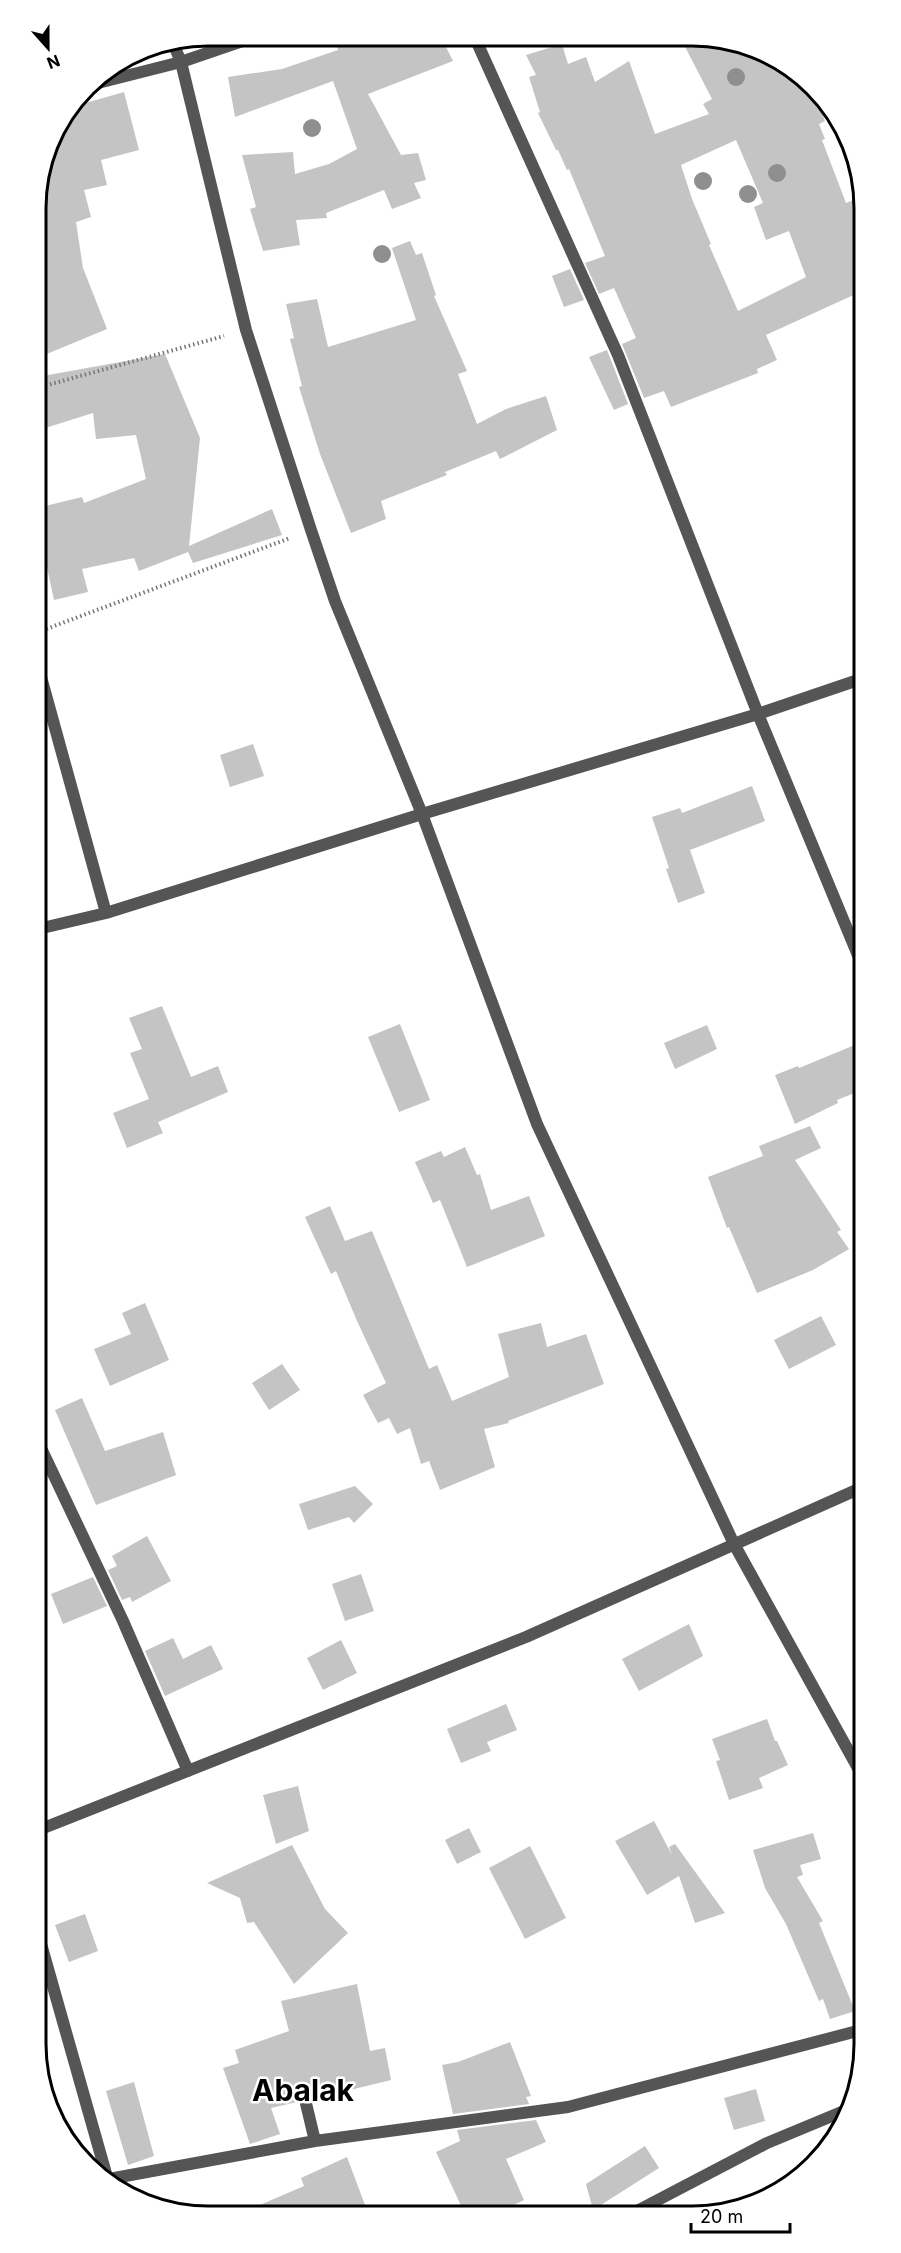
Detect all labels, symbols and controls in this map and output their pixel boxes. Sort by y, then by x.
north arrow [18,18,78,78]
text: N [44,50,63,74]
district label: Abalak [252,2072,355,2108]
scale bar [691,2196,790,2234]
text: 20 m [700,2206,743,2227]

